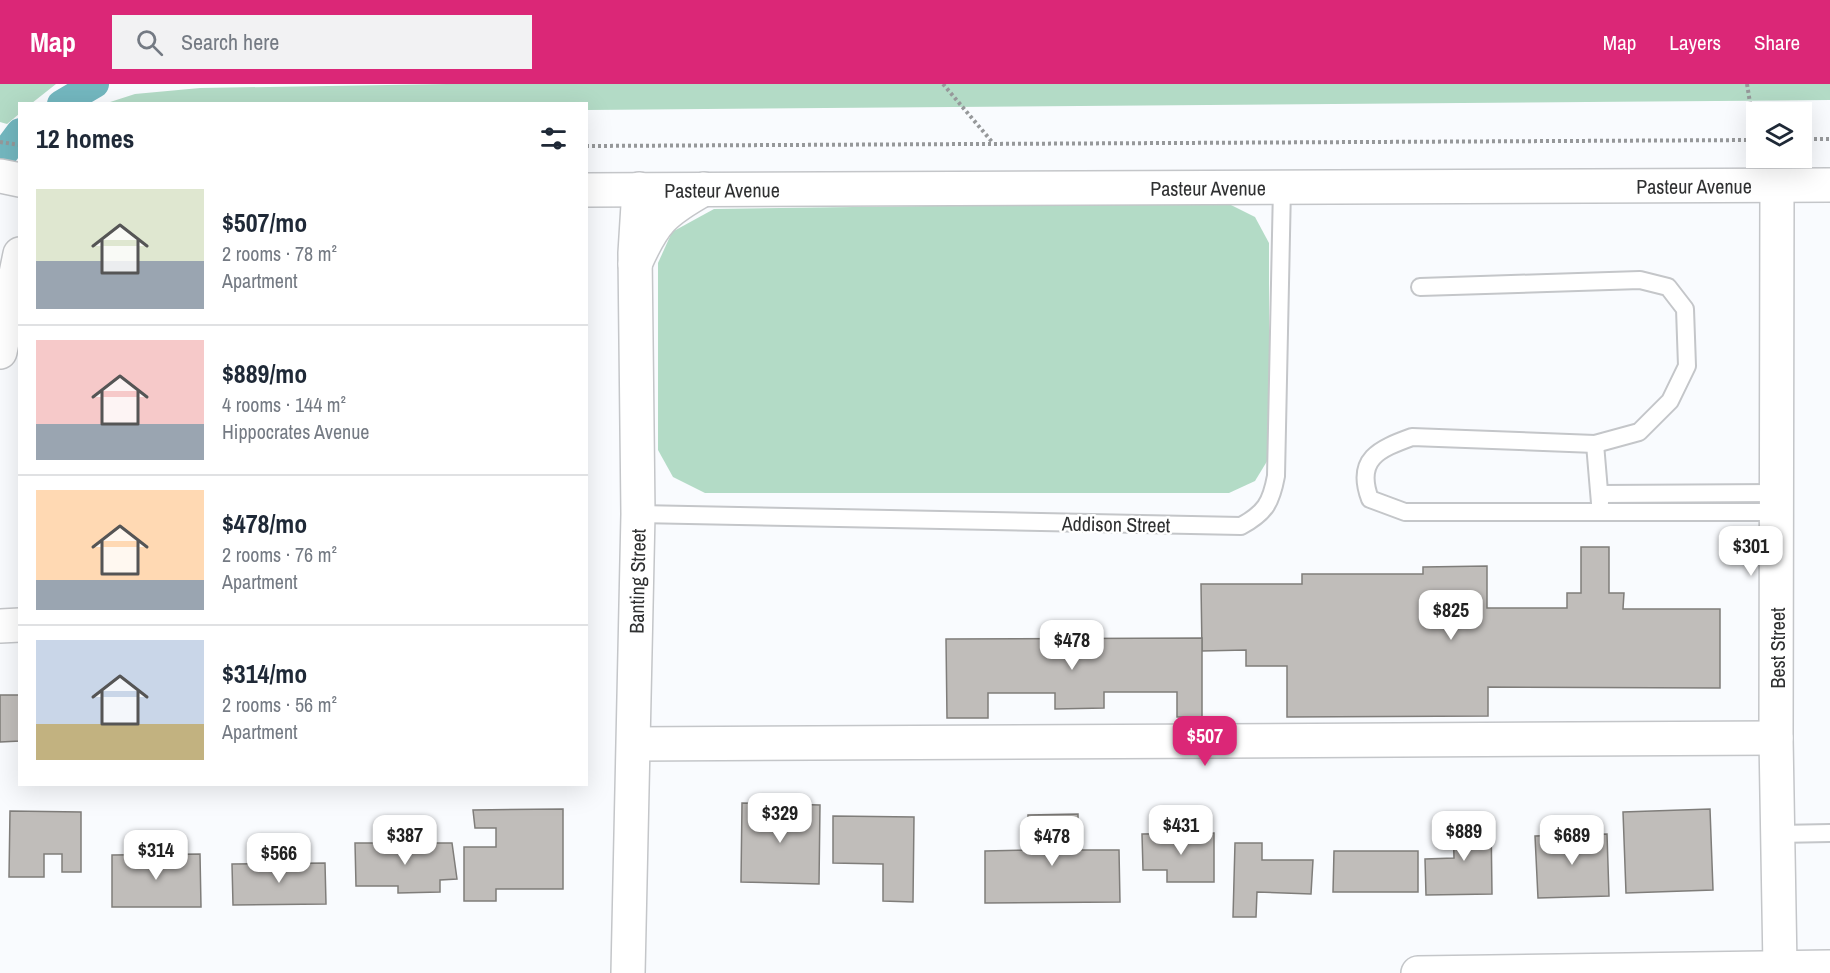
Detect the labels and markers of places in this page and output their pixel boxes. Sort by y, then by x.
pin: $301 [1715,526,1787,577]
pin: $825 [1415,590,1487,641]
pin: $478 [1036,620,1108,671]
pin: $507 [1169,716,1241,767]
pin: $329 [744,793,816,844]
pin: $431 [1145,805,1217,856]
pin: $889 [1428,811,1500,862]
pin: $387 [369,815,441,866]
pin: $689 [1536,815,1608,866]
pin: $478 [1016,816,1088,867]
pin: $314 [120,830,192,881]
pin: $566 [243,833,315,884]

